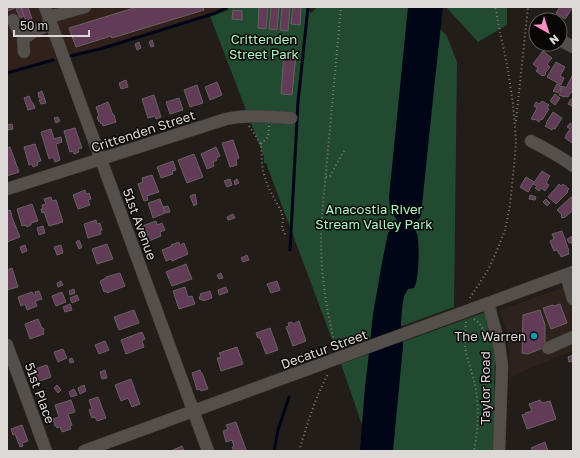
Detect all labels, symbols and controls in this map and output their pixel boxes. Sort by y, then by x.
scale bar [14,12,89,38]
north arrow [528,12,568,52]
text: 50 m [20,18,48,33]
park label: Crittenden Street Park [229,31,300,62]
text: N [547,32,562,48]
street label: Crittenden Street [89,107,197,155]
street label: 51st Avenue [120,186,160,262]
park label: Anacostia River Stream Valley Park [315,201,433,232]
street label: Decatur Street [279,326,369,372]
place label: The Warren [454,328,526,344]
marker: The Warren [529,331,539,341]
street label: Taylor Road [477,351,493,425]
street label: 51st Place [22,360,58,426]

